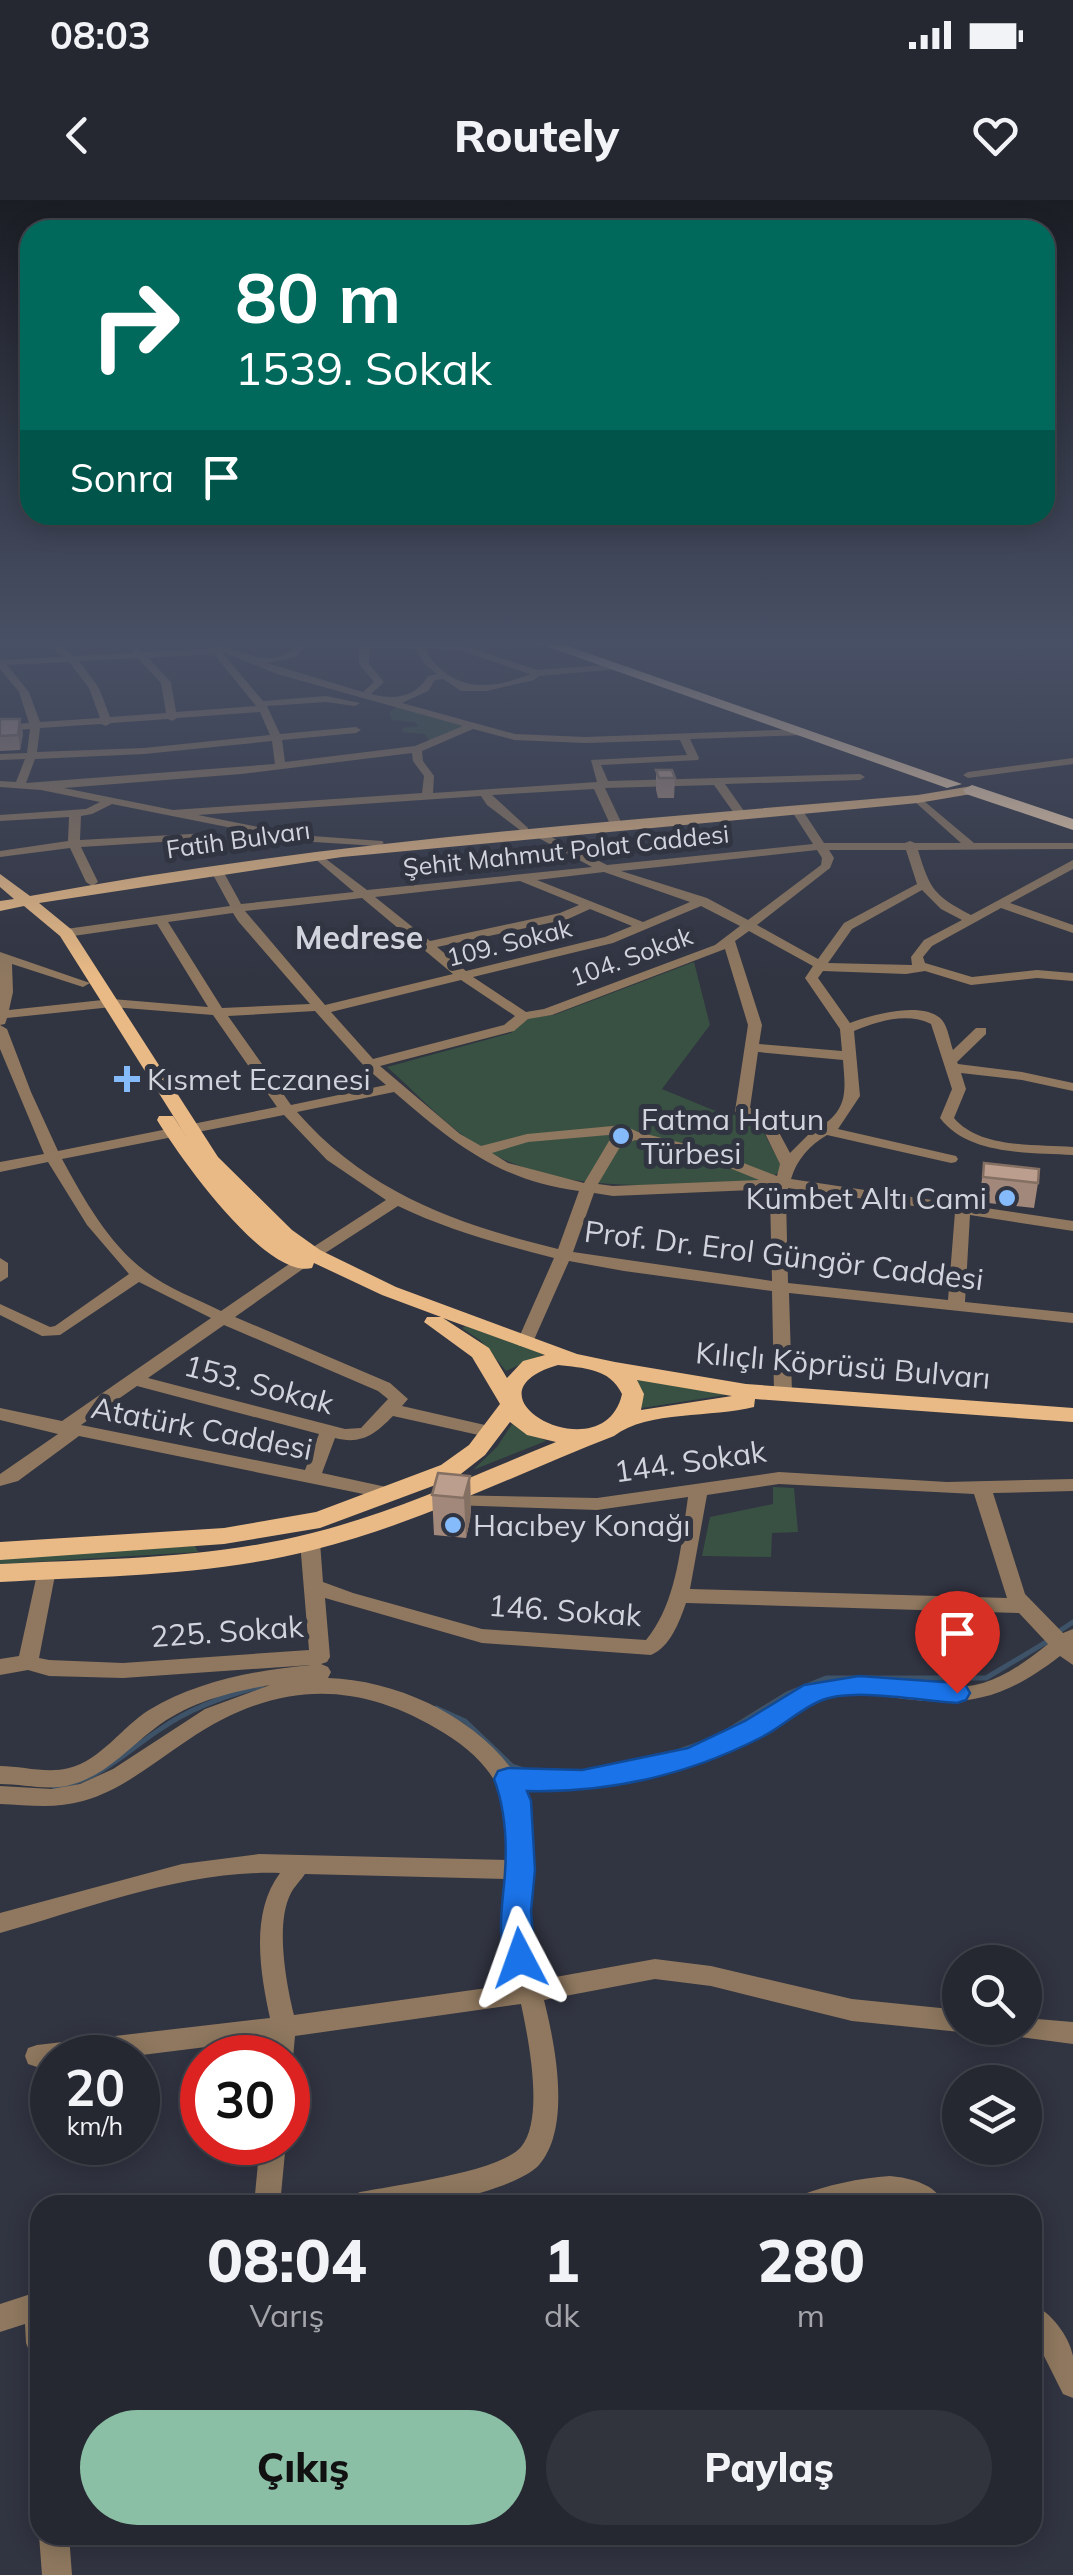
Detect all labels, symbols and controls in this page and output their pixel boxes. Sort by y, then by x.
text: 08:03 [50,11,151,59]
text: Routely [454,107,619,163]
icon: back [50,108,105,163]
icon: heart [968,108,1023,163]
text: 80 m [235,253,401,341]
icon: right [70,260,200,390]
text: 1539. Sokak [235,340,492,396]
icon: arrive [194,450,249,505]
text: Sonra [70,454,174,502]
street label: Fatih Bulvarı [164,814,312,864]
street label: Şehit Mahmut Polat Caddesi [401,817,731,883]
street label: 109. Sokak [443,911,576,972]
district label: Medrese [295,917,423,957]
street label: 104. Sokak [566,919,697,992]
place label: Kısmet Eczanesi [147,1060,371,1098]
marker: Kısmet Eczanesi [116,1068,138,1090]
place label: Fatma Hatun Türbesi [641,1100,824,1172]
marker: Fatma Hatun Türbesi [610,1125,632,1147]
place label: Kümbet Altı Cami [746,1179,987,1217]
marker: Kümbet Altı Cami [996,1187,1018,1209]
street label: Prof. Dr. Erol Güngör Caddesi [582,1212,986,1298]
street label: Kılıçlı Köprüsü Bulvarı [694,1333,992,1397]
street label: 153. Sokak [180,1346,338,1422]
street label: Atatürk Caddesi [88,1388,316,1468]
street label: 144. Sokak [611,1431,769,1490]
place label: Hacıbey Konağı [473,1506,690,1544]
marker: Hacıbey Konağı [442,1514,464,1536]
street label: 146. Sokak [487,1586,643,1634]
pin [915,1591,1000,1694]
icon: arrive [930,1606,985,1661]
street label: 225. Sokak [149,1607,305,1655]
position arrow [468,1906,572,2010]
map controls [942,1945,1042,2165]
button: search [942,1945,1042,2045]
speed limit sign: 30 [180,2035,310,2165]
text: 20 [65,2056,125,2119]
button: layers [942,2065,1042,2165]
text: km/h [67,2110,123,2141]
text: 08:04 [207,2222,367,2297]
text: 1 [544,2222,580,2297]
text: 280 [757,2222,865,2297]
text: Varış [249,2295,324,2335]
text: dk [544,2295,580,2335]
text: m [797,2295,825,2335]
button: Çıkış [80,2410,526,2525]
button: Paylaş [546,2410,992,2525]

